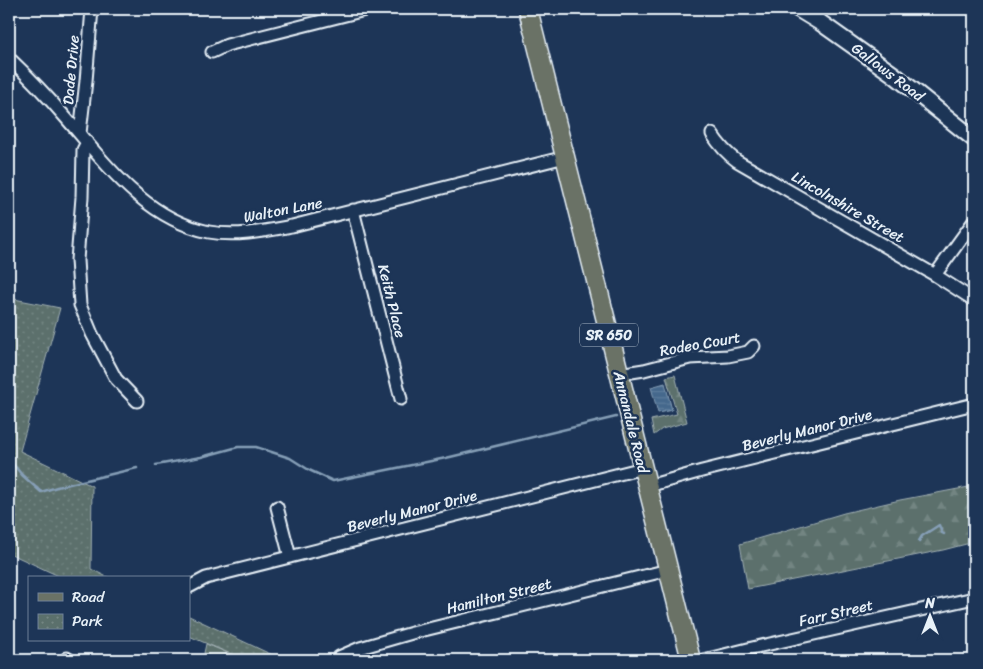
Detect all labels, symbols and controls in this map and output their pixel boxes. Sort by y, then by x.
street label: Dade Drive [55,34,87,106]
street label: Gallows Road [846,36,931,109]
street label: Lincolnshire Street [787,164,910,250]
street label: Walton Lane [241,190,325,230]
street label: Keith Place [370,261,414,341]
road number: SR 650 [580,324,638,346]
street label: Rodeo Court [658,324,743,364]
street label: Annandale Road [605,367,657,477]
street label: Beverly Manor Drive [739,401,875,459]
street label: Beverly Manor Drive [344,482,480,540]
street label: Hamilton Street [444,570,555,622]
legend [28,576,190,642]
text: Road [72,584,105,610]
text: N [924,591,935,616]
street label: Farr Street [796,592,876,634]
north arrow [906,592,956,642]
text: Park [72,608,103,634]

